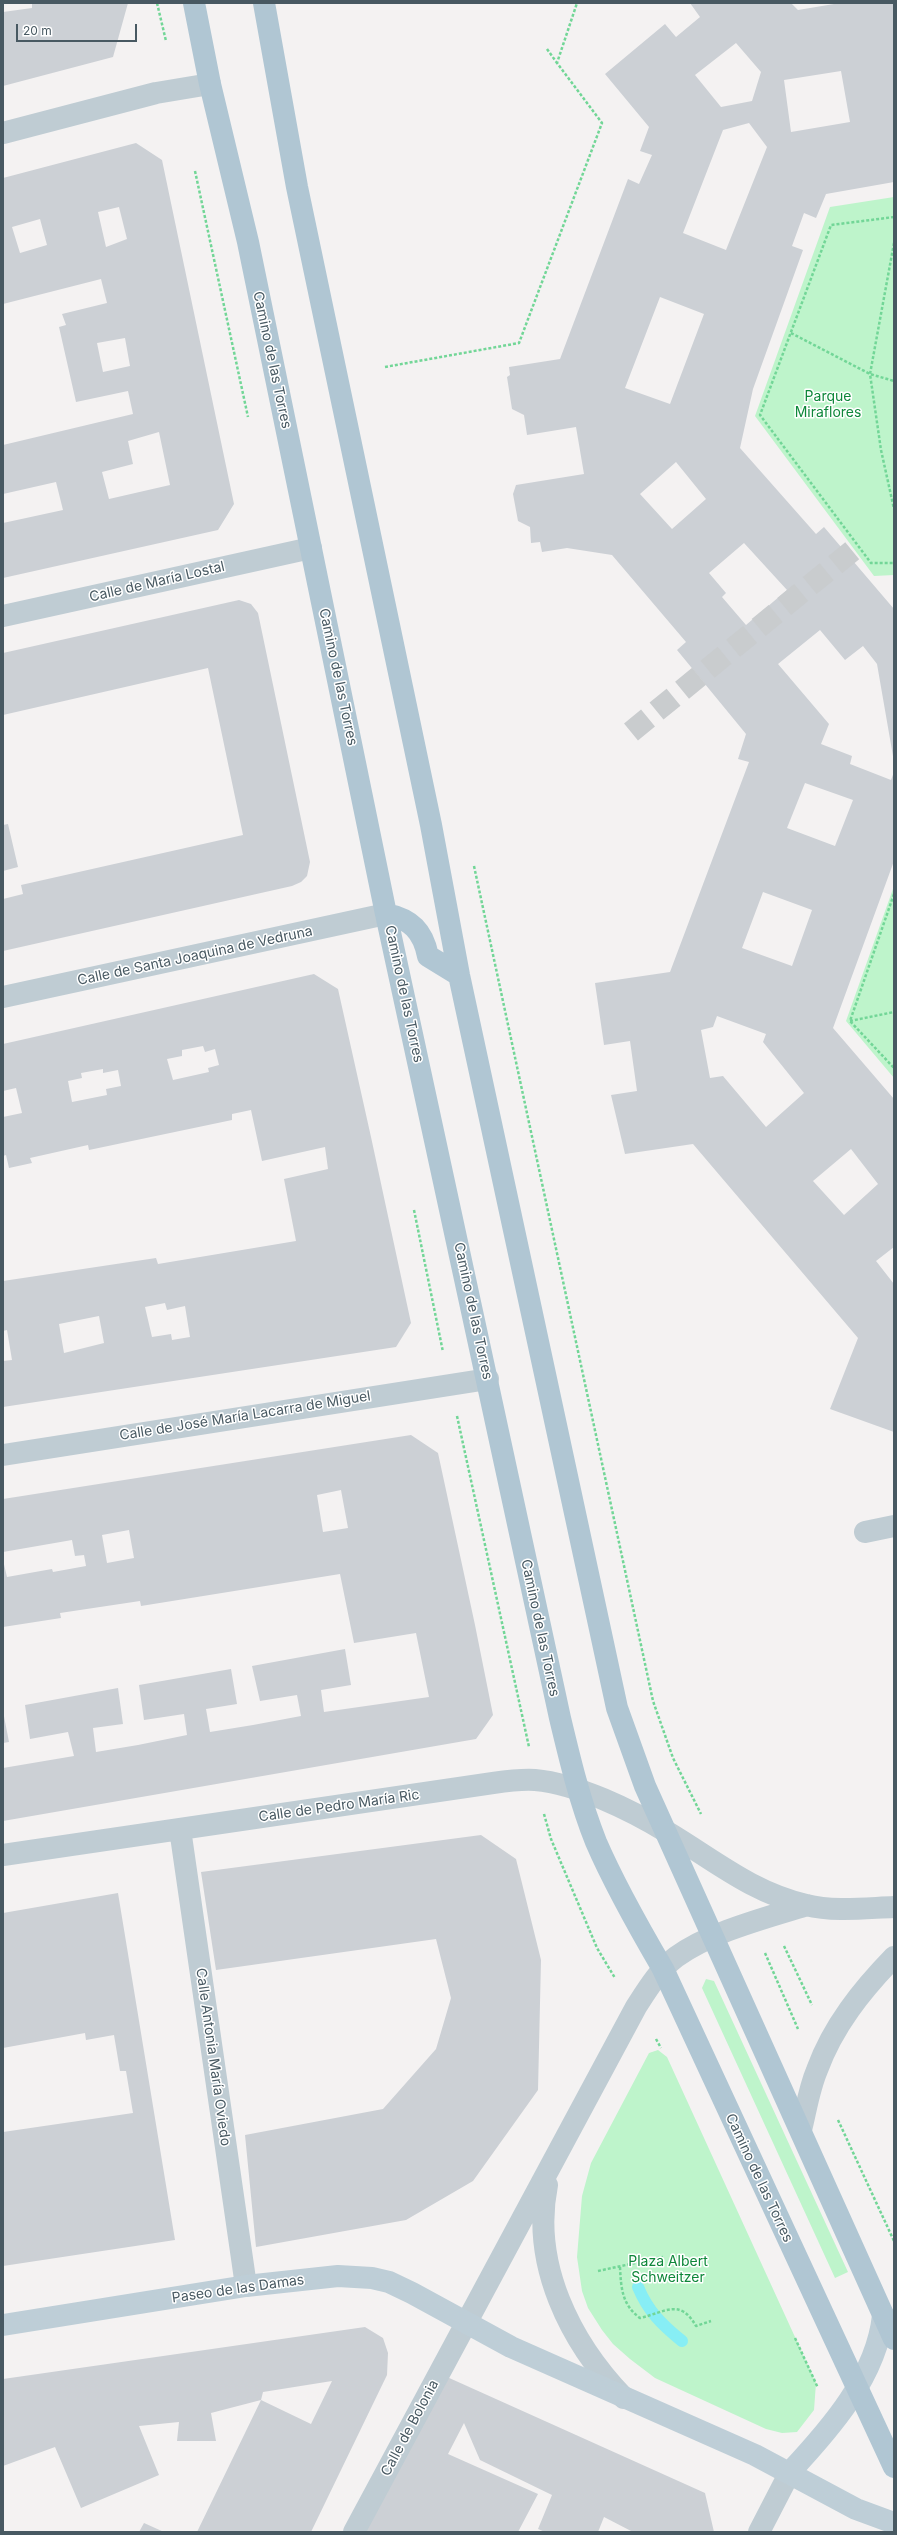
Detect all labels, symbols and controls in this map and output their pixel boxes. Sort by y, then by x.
scale bar [18,16,139,42]
text: 20 m [23,23,52,38]
street label: Camino de las Torres [249,290,295,430]
park label: Parque Miraflores [795,389,861,422]
street label: Calle de María Lostal [88,558,226,606]
street label: Camino de las Torres [315,607,361,747]
street label: Calle de Santa Joaquina de Vedruna [76,923,314,989]
street label: Camino de las Torres [381,924,427,1064]
street label: Camino de las Torres [450,1241,496,1381]
street label: Calle de José María Lacarra de Miguel [118,1388,372,1444]
street label: Camino de las Torres [517,1558,563,1698]
street label: Calle de Pedro María Ric [258,1786,420,1826]
street label: Calle Antonia María Oviedo [192,1967,234,2147]
street label: Camino de las Torres [722,2111,796,2245]
park label: Plaza Albert Schweitzer [628,2254,708,2286]
street label: Paseo de las Damas [171,2271,305,2307]
street label: Calle de Bolonia [378,2377,442,2479]

